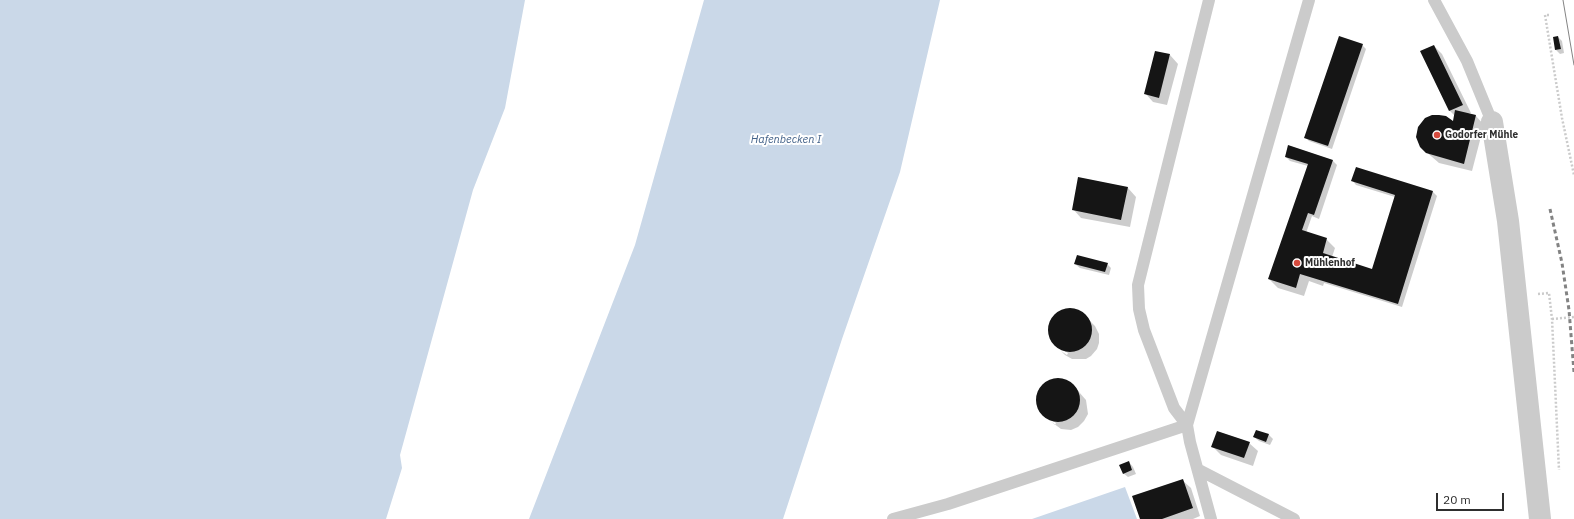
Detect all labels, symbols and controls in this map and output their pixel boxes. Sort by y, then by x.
place label: Godorfer Mühle [1445,129,1518,141]
marker: Godorfer Mühle [1432,130,1442,140]
water label: Hafenbecken I [751,133,821,147]
place label: Mühlenhof [1305,257,1355,269]
marker: Mühlenhof [1292,258,1302,268]
scale bar [1438,485,1506,511]
text: 20 m [1443,492,1471,507]

